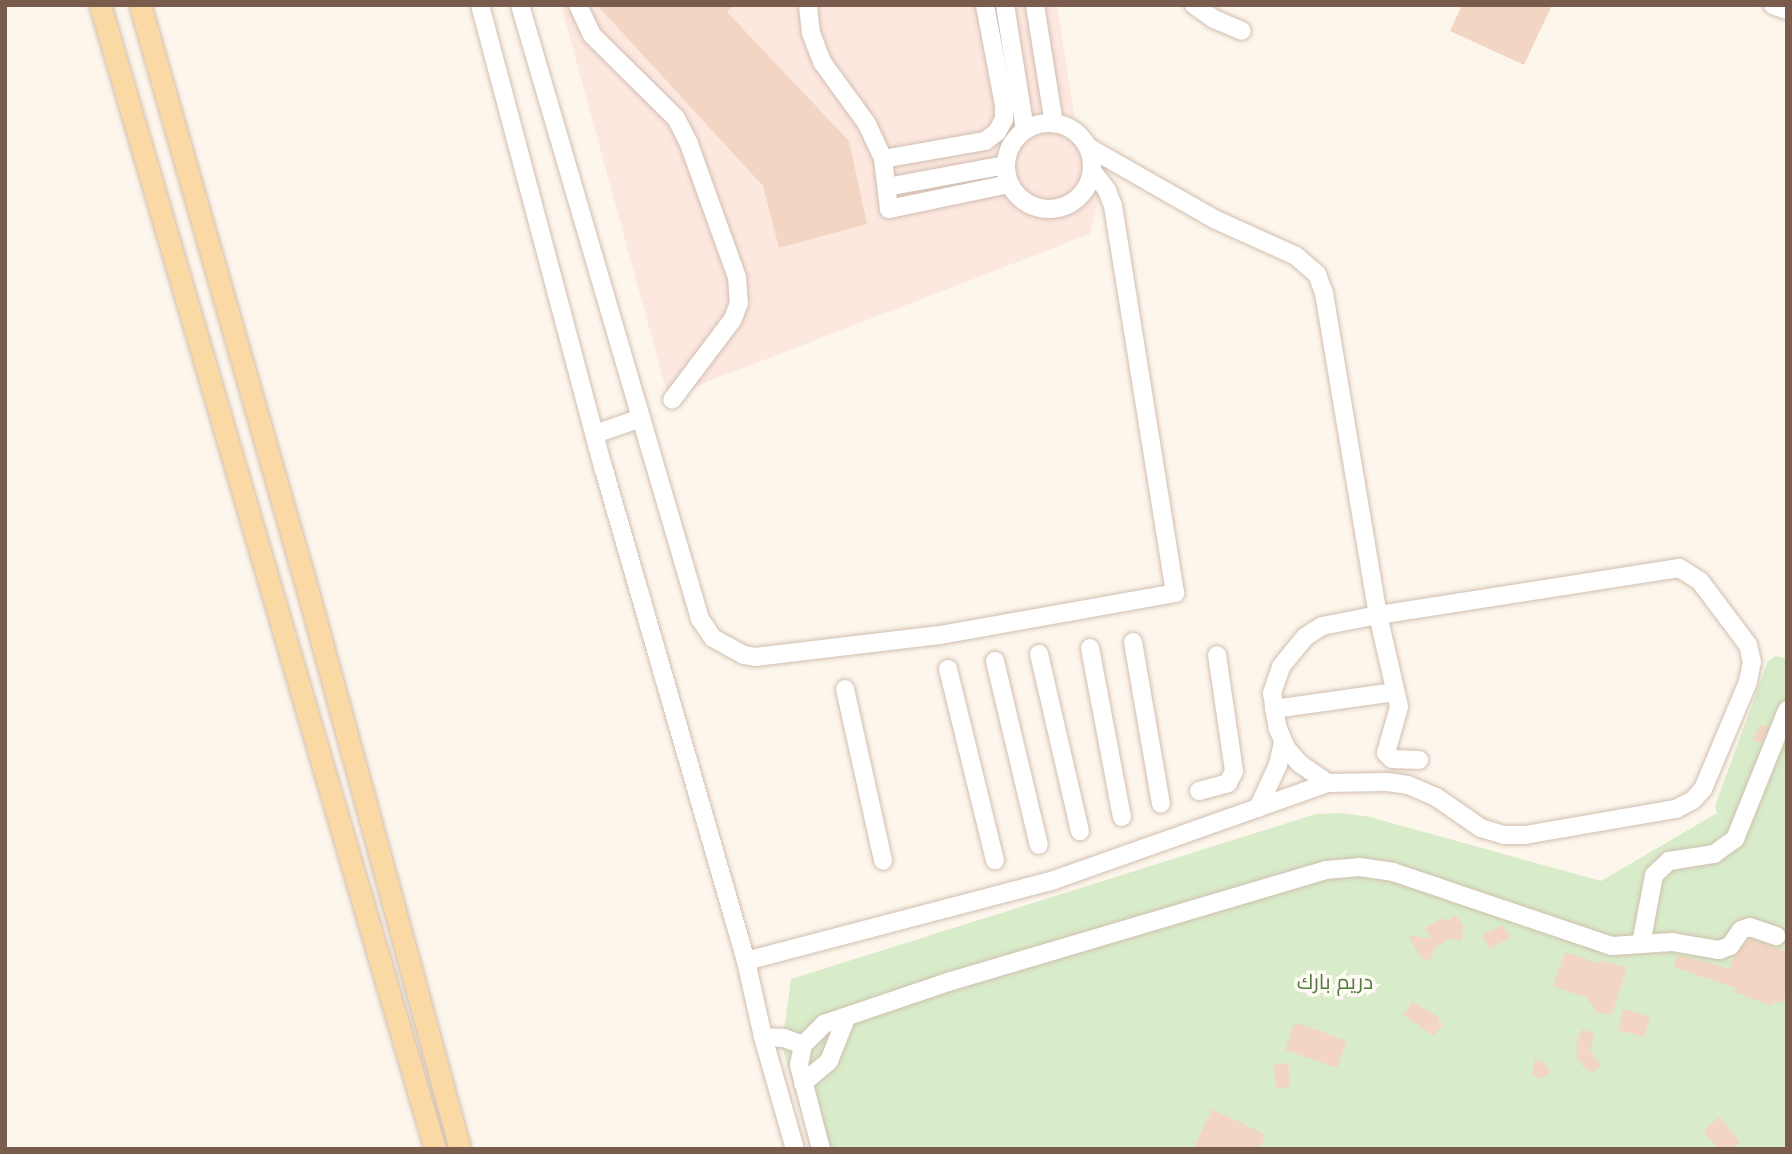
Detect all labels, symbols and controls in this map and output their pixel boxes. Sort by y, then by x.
park label: دريم بارك [1297,969,1373,995]

